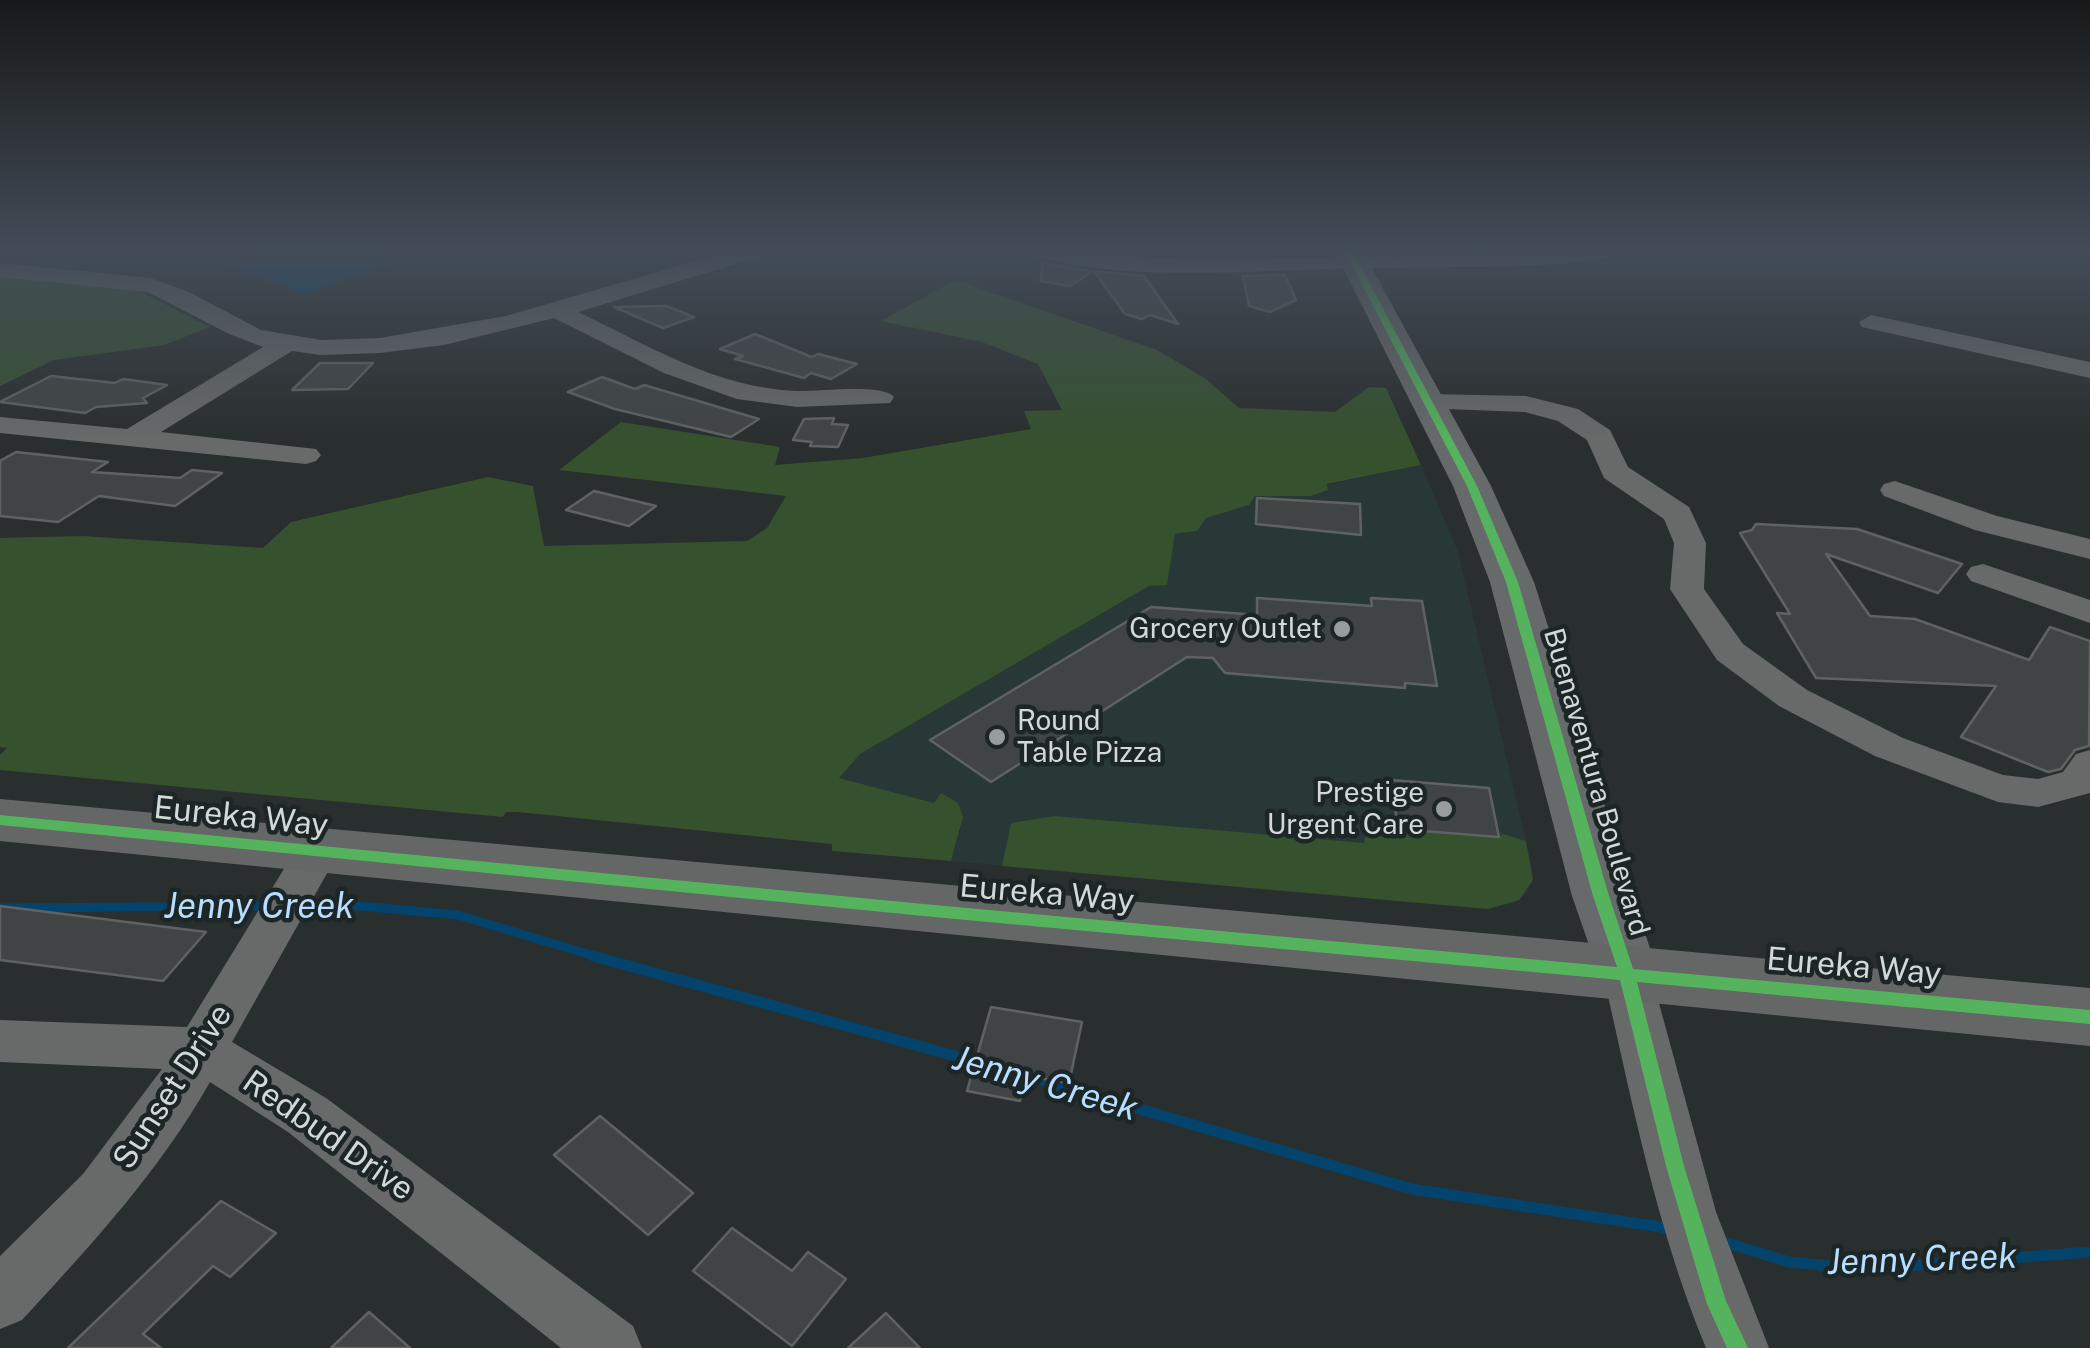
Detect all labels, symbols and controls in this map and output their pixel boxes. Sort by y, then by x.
place label: Grocery Outlet [1129,612,1322,646]
marker: Grocery Outlet [1331,618,1353,640]
street label: Buenaventura Boulevard [1536,624,1656,940]
place label: Round Table Pizza [1017,704,1162,770]
marker: Round Table Pizza [986,726,1008,748]
place label: Prestige Urgent Care [1267,776,1424,842]
street label: Eureka Way [152,789,330,845]
marker: Prestige Urgent Care [1433,798,1455,820]
street label: Eureka Way [958,867,1136,921]
water label: Jenny Creek [164,886,354,928]
street label: Eureka Way [1765,940,1943,994]
street label: Sunset Drive [105,997,241,1177]
water label: Jenny Creek [948,1038,1142,1130]
street label: Redbud Drive [235,1063,421,1209]
water label: Jenny Creek [1826,1236,2018,1284]

